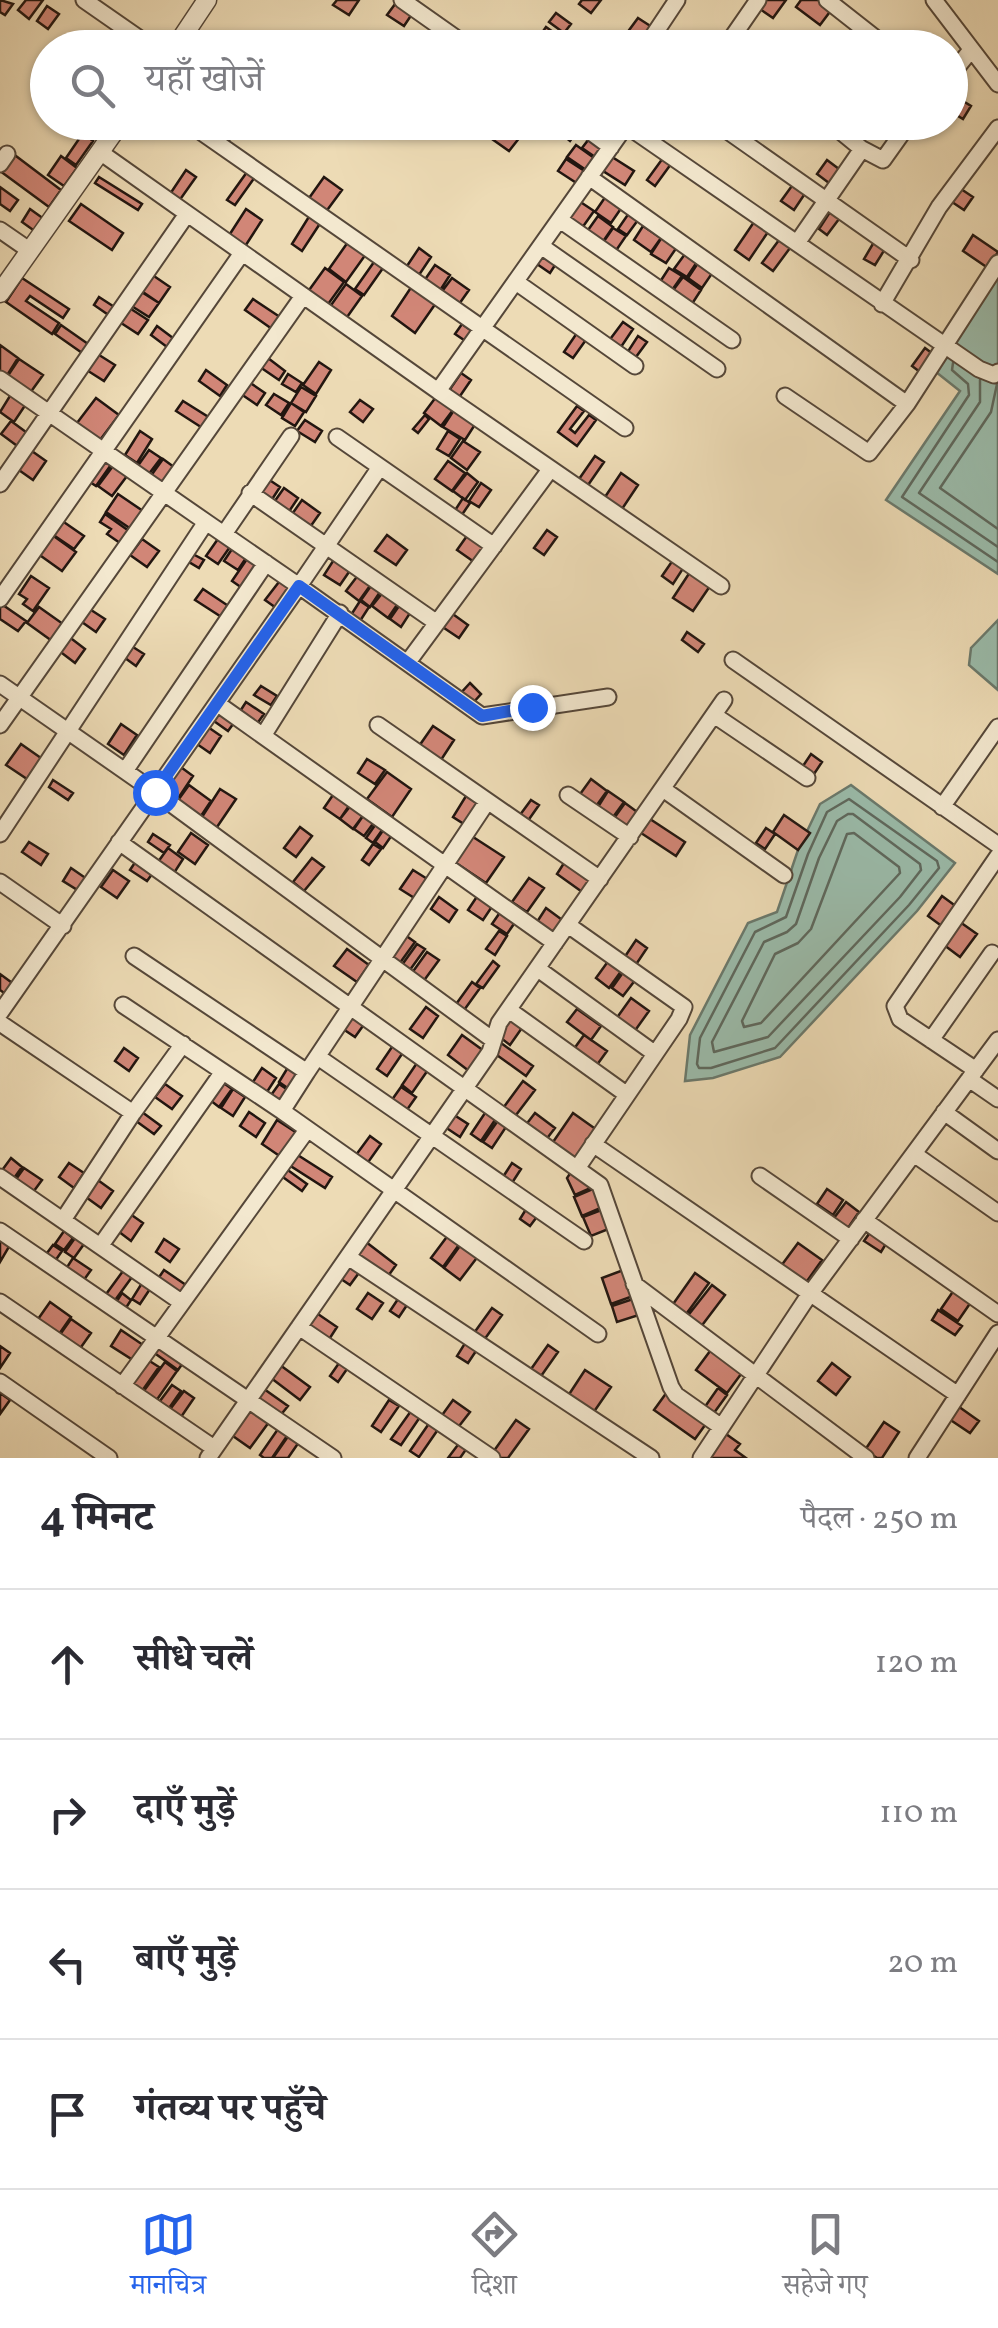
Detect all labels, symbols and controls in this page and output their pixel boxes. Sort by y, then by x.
search box [30,30,968,140]
text: यहाँ खोजें [145,55,264,108]
icon: search [65,58,120,113]
route end [510,685,556,731]
route start [133,770,179,816]
text: 4 मिनट [40,1490,153,1549]
text: पैदल · 250 m [801,1498,958,1542]
text: सीधे चलें [135,1634,253,1687]
icon: ahead [40,1637,95,1692]
text: 120 m [875,1642,958,1686]
text: दाएँ मुड़ें [135,1784,236,1837]
icon: right [40,1787,95,1842]
text: 110 m [879,1792,958,1836]
text: बाएँ मुड़ें [135,1934,237,1987]
icon: left [40,1937,95,1992]
text: 20 m [887,1942,958,1986]
text: गंतव्य पर पहुँचे [135,2084,326,2137]
icon: arrive [40,2087,95,2142]
tab: मानचित्र [130,2207,206,2312]
tab: दिशा [467,2207,522,2312]
tab: सहेजे गए [782,2207,868,2312]

